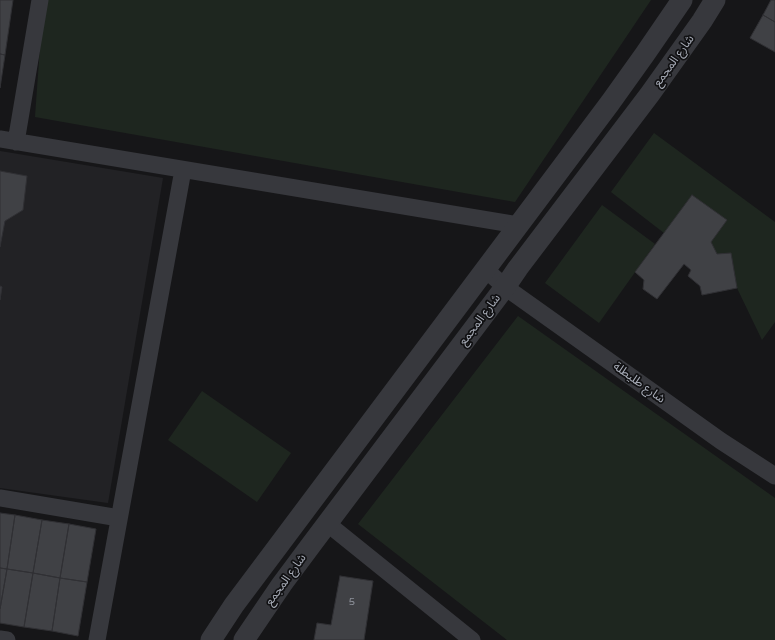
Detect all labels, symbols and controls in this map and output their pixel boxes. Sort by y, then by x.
street label: شارع المجمع [650,32,698,90]
street label: شارع المجمع [456,292,504,348]
street label: شارع طليطلة [610,359,668,407]
street label: شارع المجمع [262,551,310,609]
house number: 5 [349,596,355,608]

